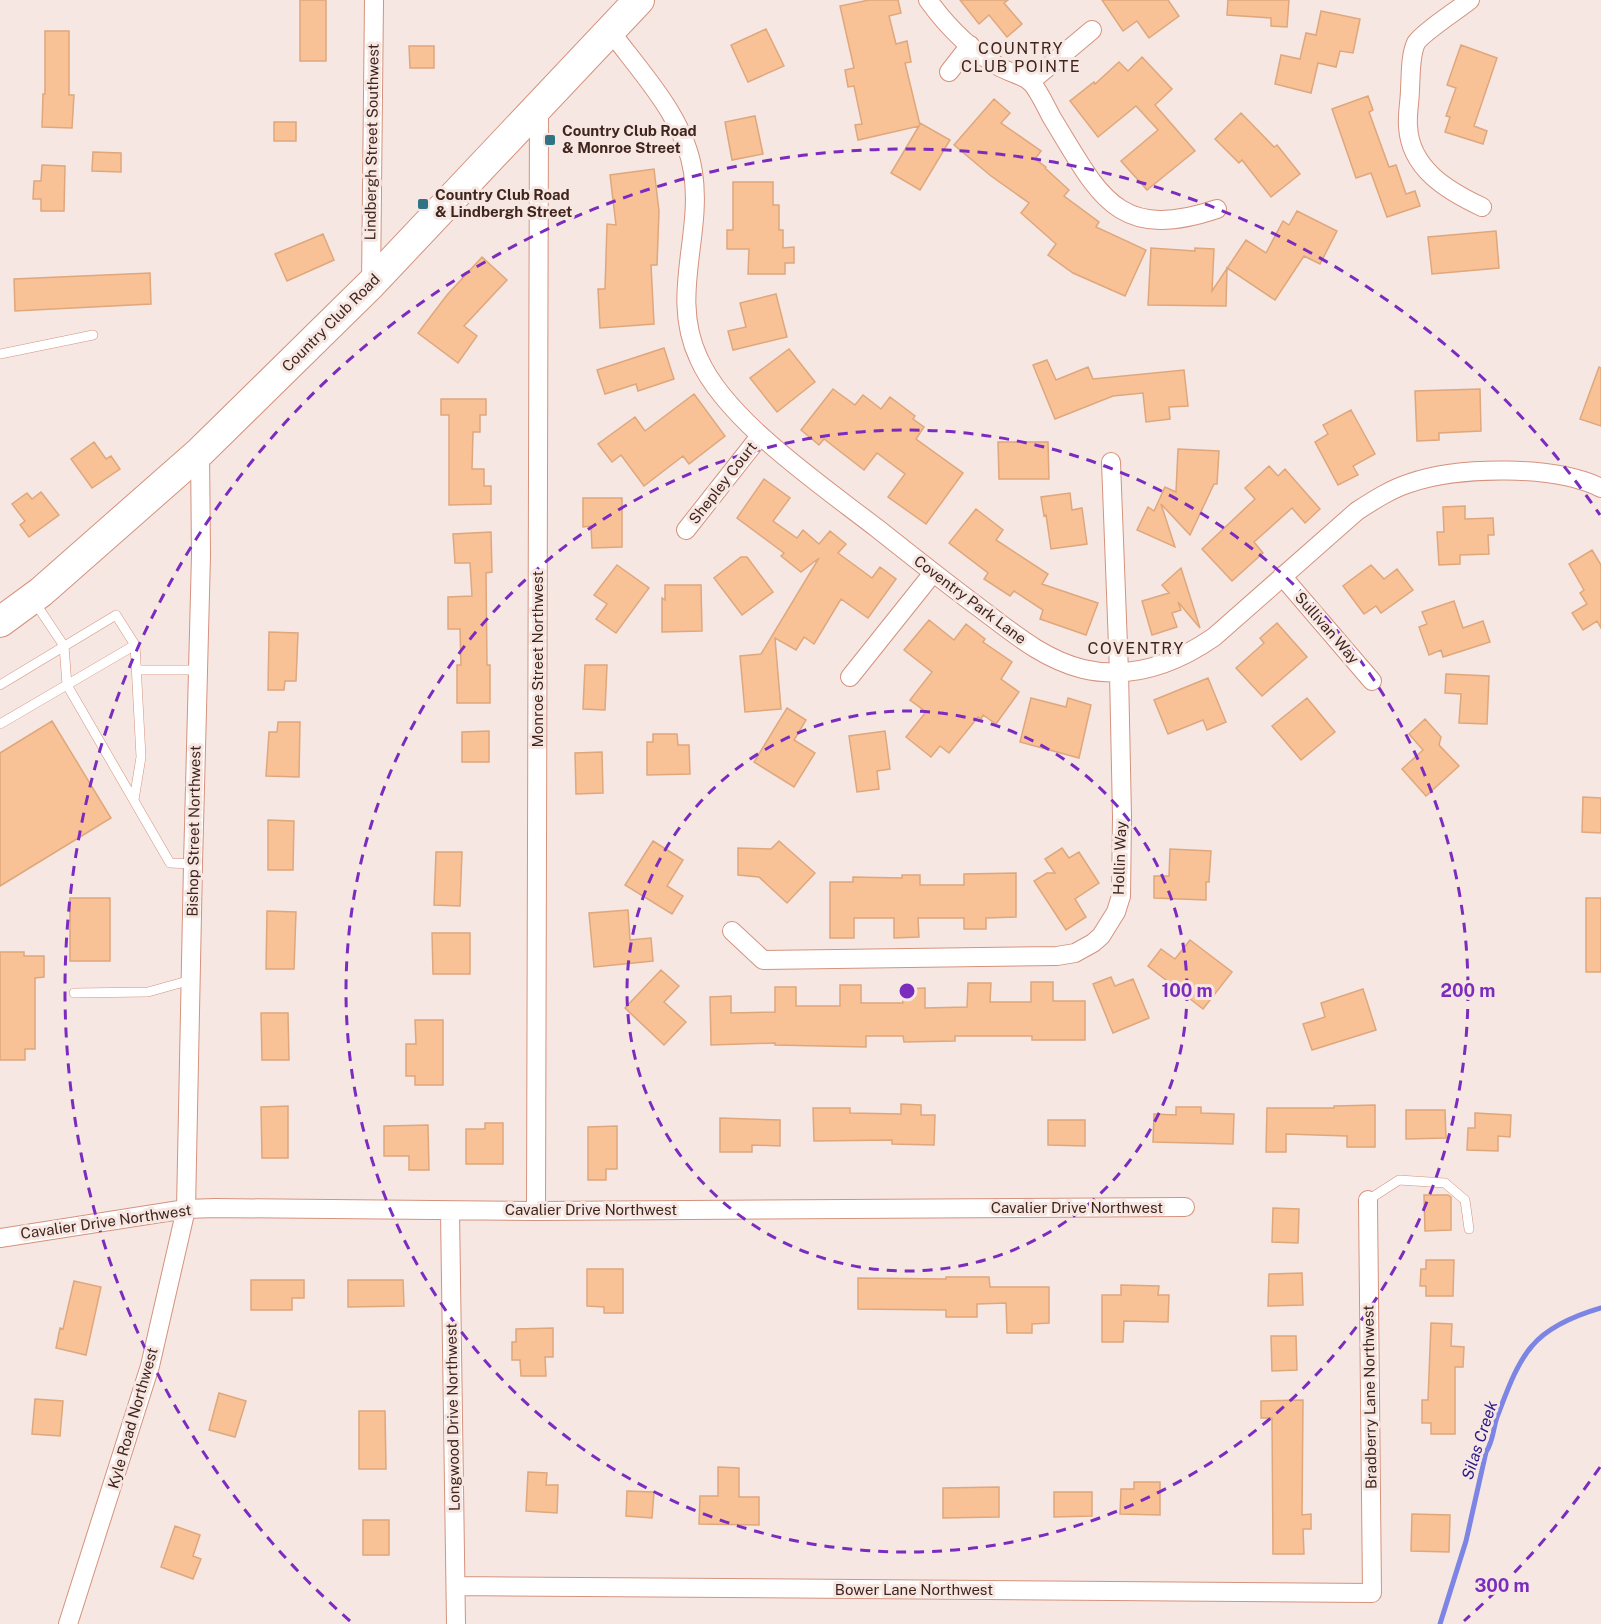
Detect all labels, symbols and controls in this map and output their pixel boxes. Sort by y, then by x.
district label: COUNTRY CLUB POINTE [961,39,1081,76]
street label: Lindbergh Street Southwest [361,43,382,241]
place label: Country Club Road & Monroe Street [562,122,697,156]
marker: Country Club Road & Monroe Street [543,133,557,147]
place label: Country Club Road & Lindbergh Street [435,186,572,220]
marker: Country Club Road & Lindbergh Street [416,197,430,211]
street label: Country Club Road [278,270,383,375]
street label: Shepley Court [685,438,760,527]
street label: Coventry Park Lane [911,552,1030,647]
street label: Monroe Street Northwest [529,570,546,747]
street label: Sullivan Way [1292,589,1363,667]
district label: COVENTRY [1087,639,1185,658]
street label: Bishop Street Northwest [184,745,203,917]
street label: Hollin Way [1110,821,1129,895]
text: 100 m [1161,980,1213,1001]
text: 200 m [1441,980,1495,1001]
centre of rings [897,981,917,1001]
street label: Cavalier Drive Northwest [991,1199,1163,1216]
street label: Cavalier Drive Northwest [19,1201,193,1242]
street label: Cavalier Drive Northwest [505,1201,677,1218]
street label: Bradberry Lane Northwest [1359,1305,1380,1489]
street label: Longwood Drive Northwest [442,1323,463,1511]
street label: Kyle Road Northwest [104,1345,161,1490]
water label: Silas Creek [1458,1398,1501,1482]
text: 300 m [1474,1575,1530,1596]
street label: Bower Lane Northwest [835,1581,993,1598]

